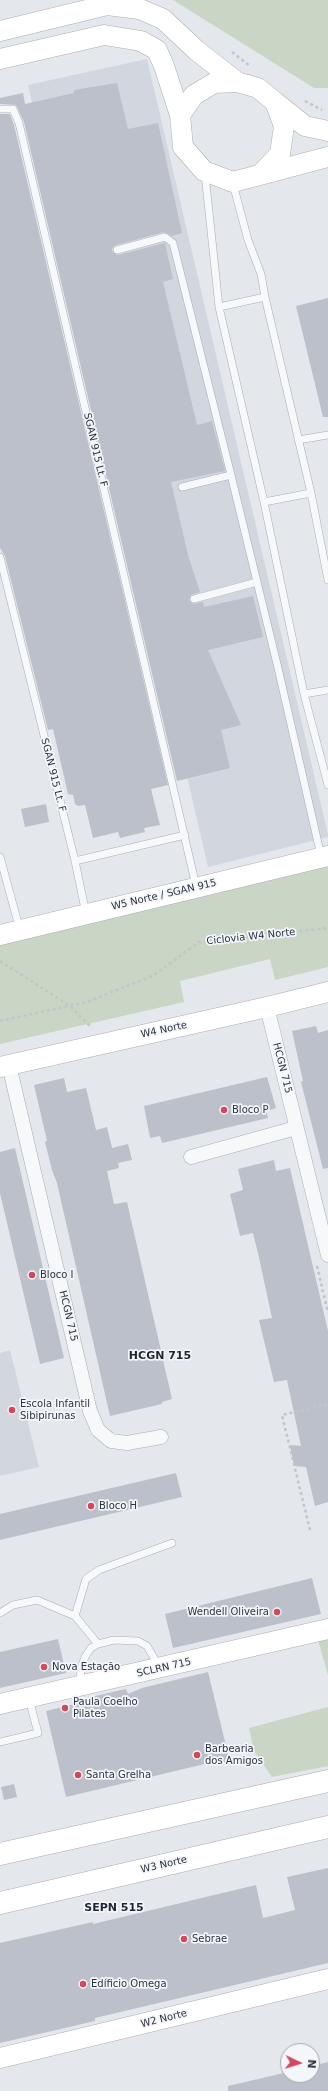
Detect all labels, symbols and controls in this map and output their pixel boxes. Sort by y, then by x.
street label: SGAN 915 Lt. F [81,412,109,488]
street label: SGAN 915 Lt. F [38,737,68,813]
street label: W5 Norte / SGAN 915 [110,877,218,913]
street label: Ciclovia W4 Norte [206,926,296,948]
street label: W4 Norte [140,1019,188,1041]
street label: HCGN 715 [270,1041,294,1095]
place label: Bloco P [232,1104,269,1116]
marker: Bloco P [219,1105,229,1115]
place label: Bloco I [40,1269,74,1281]
marker: Bloco I [27,1270,37,1280]
street label: HCGN 715 [56,1289,80,1343]
district label: HCGN 715 [129,1349,191,1363]
place label: Escola Infantil Sibipirunas [20,1398,90,1422]
marker: Escola Infantil Sibipirunas [7,1405,17,1415]
place label: Bloco H [99,1500,137,1512]
marker: Bloco H [86,1501,96,1511]
place label: Wendell Oliveira [187,1606,269,1618]
marker: Wendell Oliveira [272,1607,282,1617]
street label: SCLRN 715 [136,1656,192,1680]
place label: Nova Estação [52,1661,120,1673]
marker: Nova Estação [39,1662,49,1672]
place label: Paula Coelho Pilates [73,1696,138,1720]
marker: Paula Coelho Pilates [60,1703,70,1713]
place label: Barbearia dos Amigos [205,1743,263,1766]
marker: Barbearia dos Amigos [192,1750,202,1760]
place label: Santa Grelha [86,1769,151,1781]
marker: Santa Grelha [73,1770,83,1780]
street label: W3 Norte [140,1854,188,1876]
district label: SEPN 515 [84,1901,144,1915]
place label: Sebrae [192,1933,227,1945]
marker: Sebrae [179,1934,189,1944]
place label: Edíficio Omega [91,1978,167,1990]
marker: Edíficio Omega [78,1979,88,1989]
street label: W2 Norte [140,2007,188,2031]
north arrow [280,2043,320,2083]
text: N [305,2059,318,2069]

